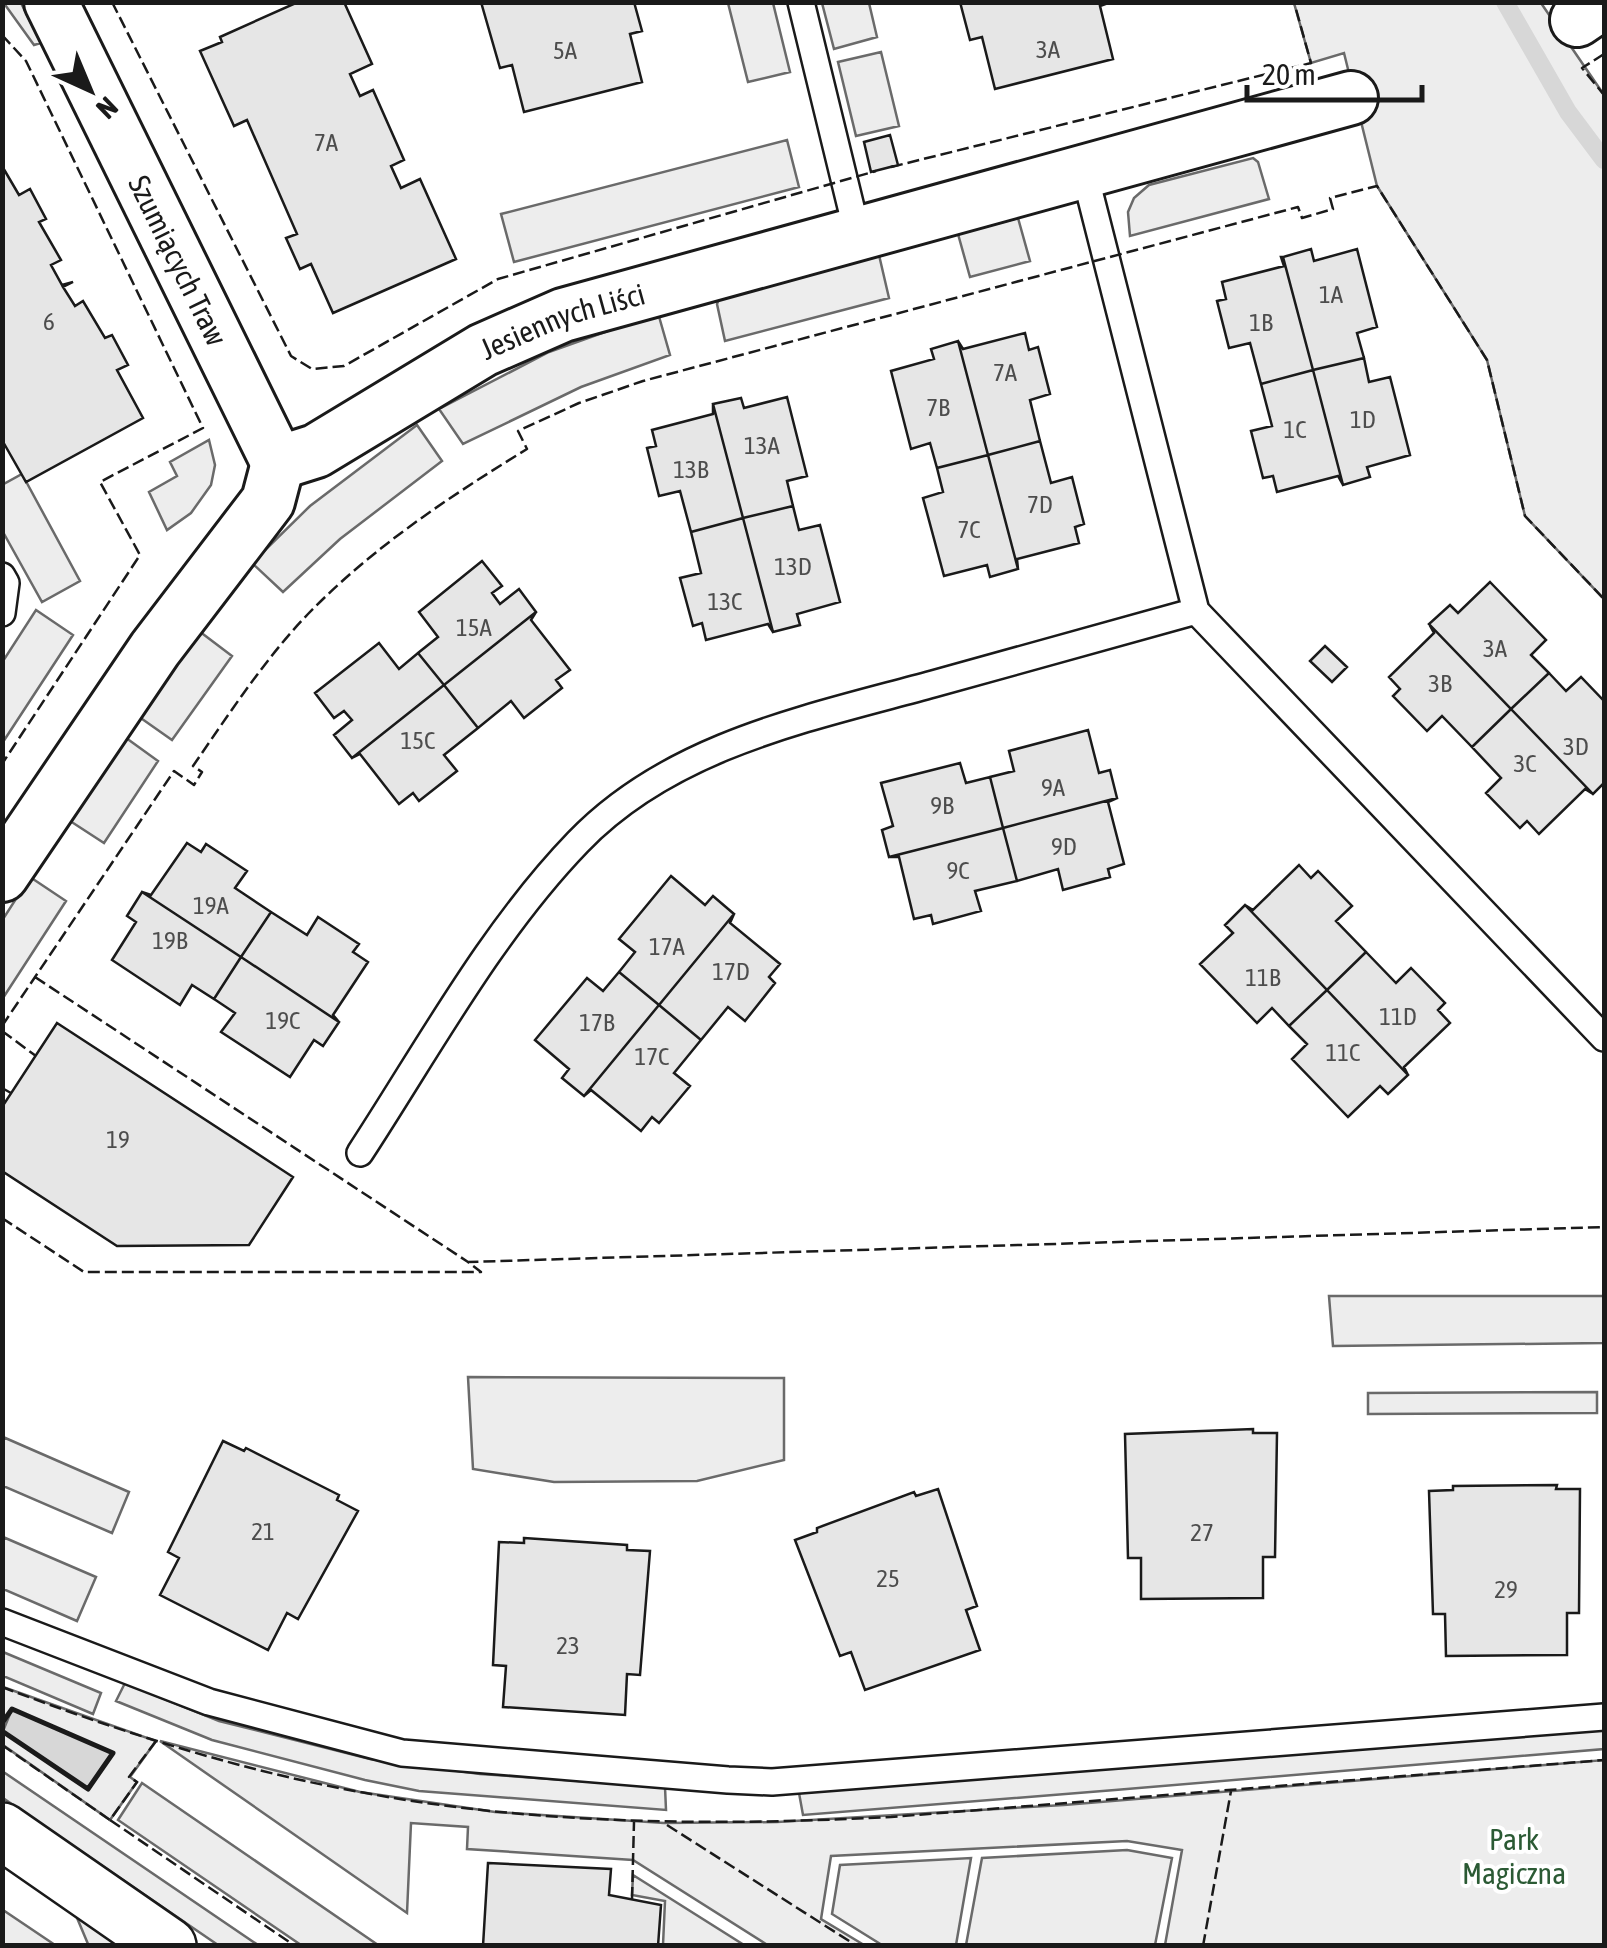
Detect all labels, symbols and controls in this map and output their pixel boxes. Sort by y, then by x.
house number: 3A [1036,35,1061,63]
house number: 5A [553,36,578,64]
north arrow [40,40,140,140]
scale bar [1247,40,1422,102]
text: 20 m [1262,57,1316,91]
text: N [90,91,124,125]
house number: 7A [314,128,339,156]
street label: Szumiących Traw [122,170,234,351]
street label: Jesiennych Liści [475,276,648,366]
house number: 1A [1319,280,1344,308]
house number: 6 [43,307,55,335]
house number: 1B [1249,308,1273,336]
house number: 7A [993,358,1018,386]
house number: 7B [926,393,950,421]
house number: 1D [1350,405,1376,433]
house number: 1C [1283,415,1307,443]
house number: 13A [744,431,781,459]
house number: 13B [673,455,709,483]
house number: 7D [1027,490,1053,518]
house number: 7C [957,515,981,543]
house number: 13D [774,552,812,580]
house number: 13C [708,587,742,615]
house number: 15A [456,613,493,641]
house number: 3A [1483,634,1508,662]
house number: 3B [1428,669,1452,697]
house number: 15C [401,726,435,754]
house number: 3D [1563,732,1589,760]
house number: 3C [1513,749,1537,777]
house number: 9A [1041,773,1066,801]
house number: 9B [930,791,954,819]
house number: 9D [1051,832,1077,860]
house number: 9C [946,856,970,884]
house number: 19A [193,891,230,919]
house number: 19B [152,926,188,954]
house number: 17A [649,932,686,960]
house number: 17D [712,957,750,985]
house number: 11B [1245,963,1281,991]
house number: 11D [1379,1002,1417,1030]
house number: 19C [266,1006,300,1034]
house number: 17B [579,1008,615,1036]
house number: 11C [1326,1038,1360,1066]
house number: 17C [635,1042,669,1070]
house number: 19 [106,1125,130,1153]
house number: 21 [251,1517,275,1545]
house number: 27 [1190,1518,1214,1546]
house number: 25 [876,1564,900,1592]
house number: 29 [1494,1575,1518,1603]
house number: 23 [556,1631,580,1659]
park label: Park Magiczna [1462,1822,1566,1890]

